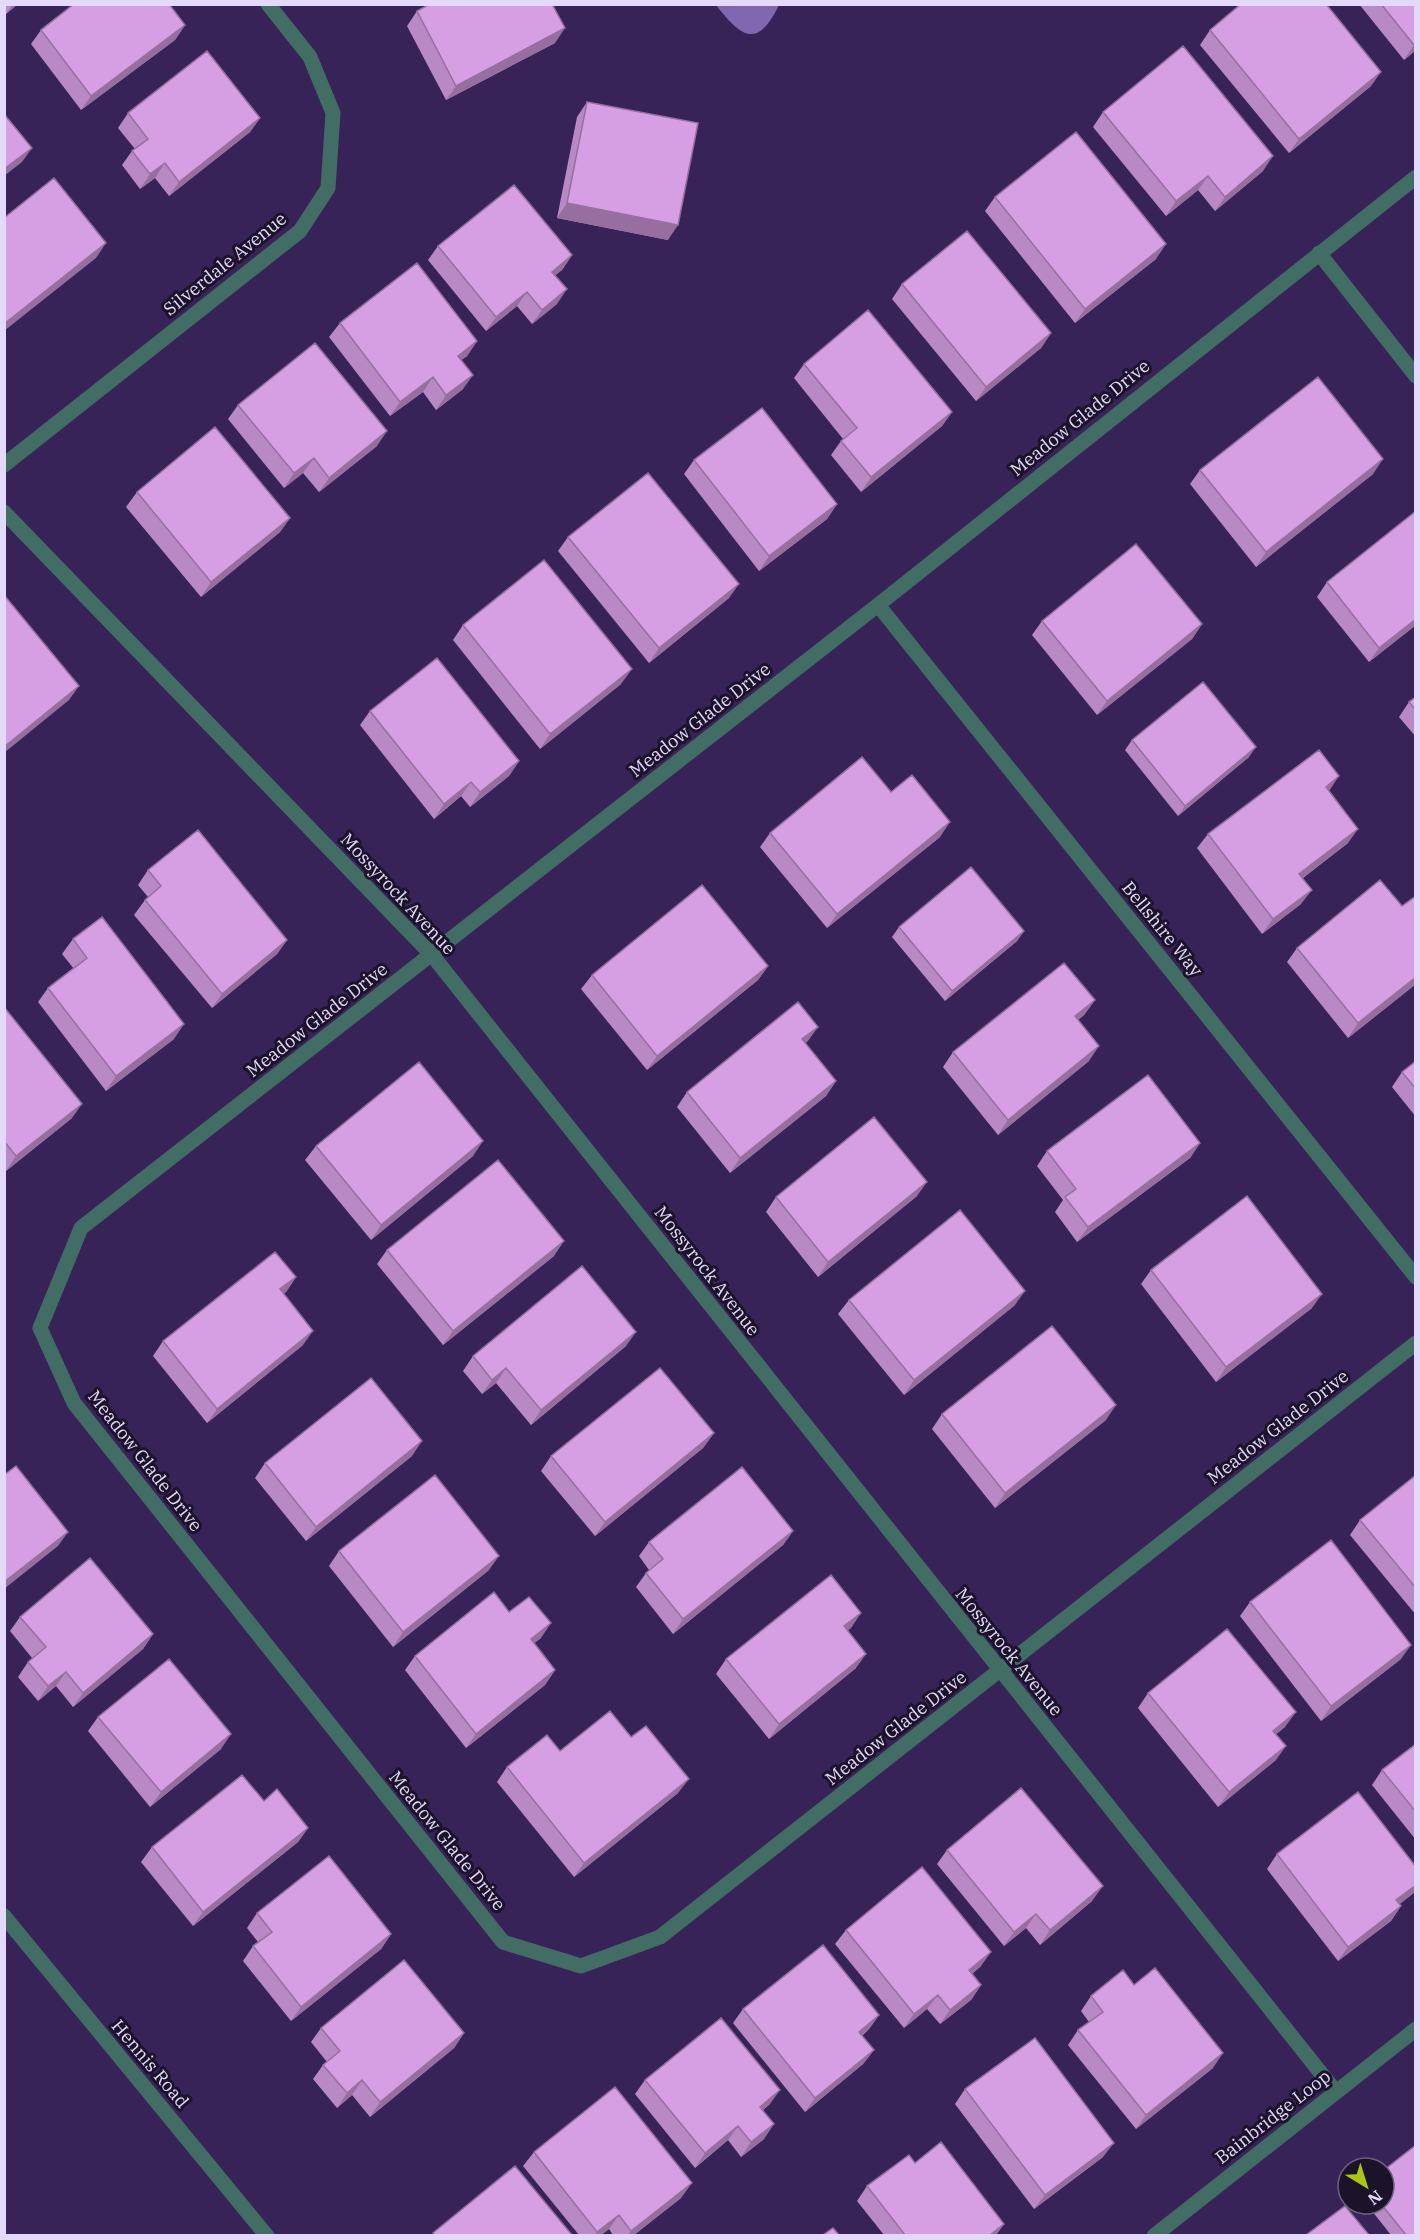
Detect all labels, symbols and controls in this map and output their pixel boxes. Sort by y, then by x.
street label: Silverdale Avenue [158,207,291,320]
street label: Meadow Glade Drive [1005,354,1154,481]
street label: Meadow Glade Drive [624,657,775,782]
street label: Mossyrock Avenue [336,828,461,959]
street label: Bellshire Way [1117,877,1208,981]
street label: Meadow Glade Drive [241,957,392,1082]
street label: Mossyrock Avenue [650,1201,765,1340]
street label: Meadow Glade Drive [1202,1364,1353,1489]
street label: Meadow Glade Drive [83,1385,208,1536]
street label: Mossyrock Avenue [951,1583,1068,1720]
street label: Meadow Glade Drive [820,1665,971,1790]
street label: Meadow Glade Drive [384,1766,511,1915]
street label: Hennis Road [107,2015,194,2113]
street label: Bainbridge Loop [1210,2064,1335,2169]
north arrow [1336,2156,1396,2216]
text: N [1364,2186,1386,2210]

